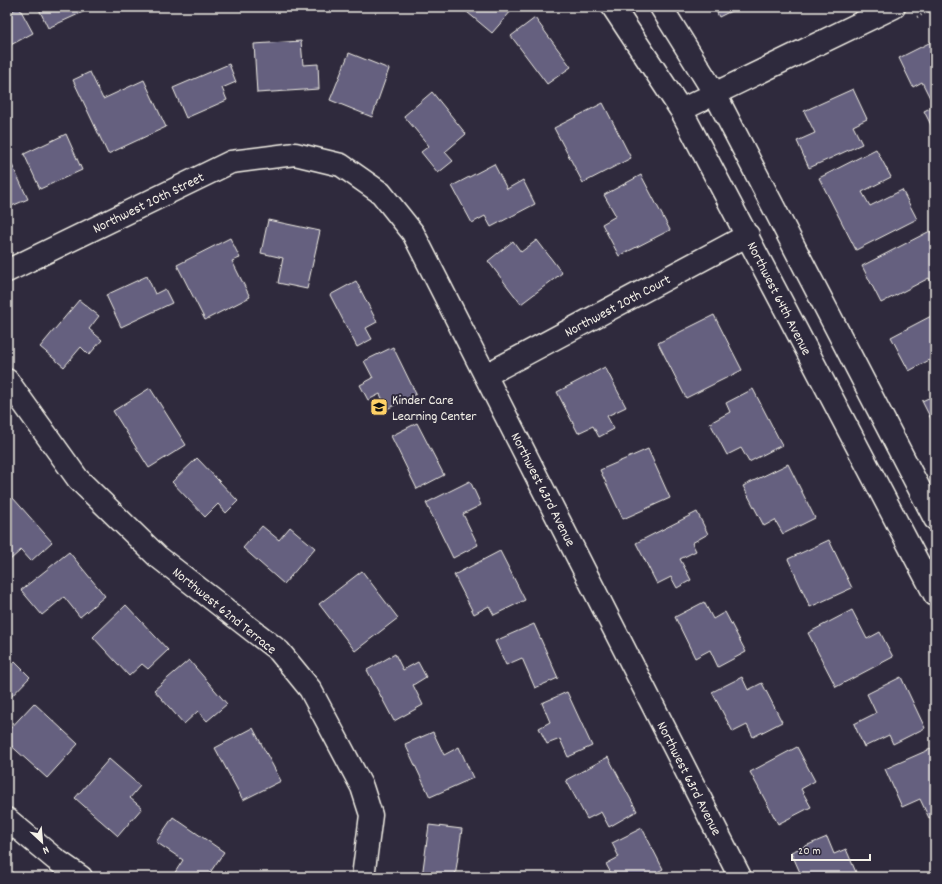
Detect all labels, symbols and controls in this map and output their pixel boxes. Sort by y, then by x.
street label: Northwest 20th Street [90,168,208,240]
street label: Northwest 64th Avenue [741,239,816,359]
street label: Northwest 20th Court [561,270,674,343]
place label: Kinder Care Learning Center [392,391,477,427]
school or university icon: Kinder Care Learning Center [369,397,389,417]
street label: Northwest 63rd Avenue [505,429,580,550]
street label: Northwest 62nd Terrace [167,563,280,660]
street label: Northwest 63rd Avenue [651,718,726,839]
north arrow [22,822,62,862]
scale bar [792,836,870,862]
text: N [39,841,51,858]
text: 20 m [798,843,821,860]

